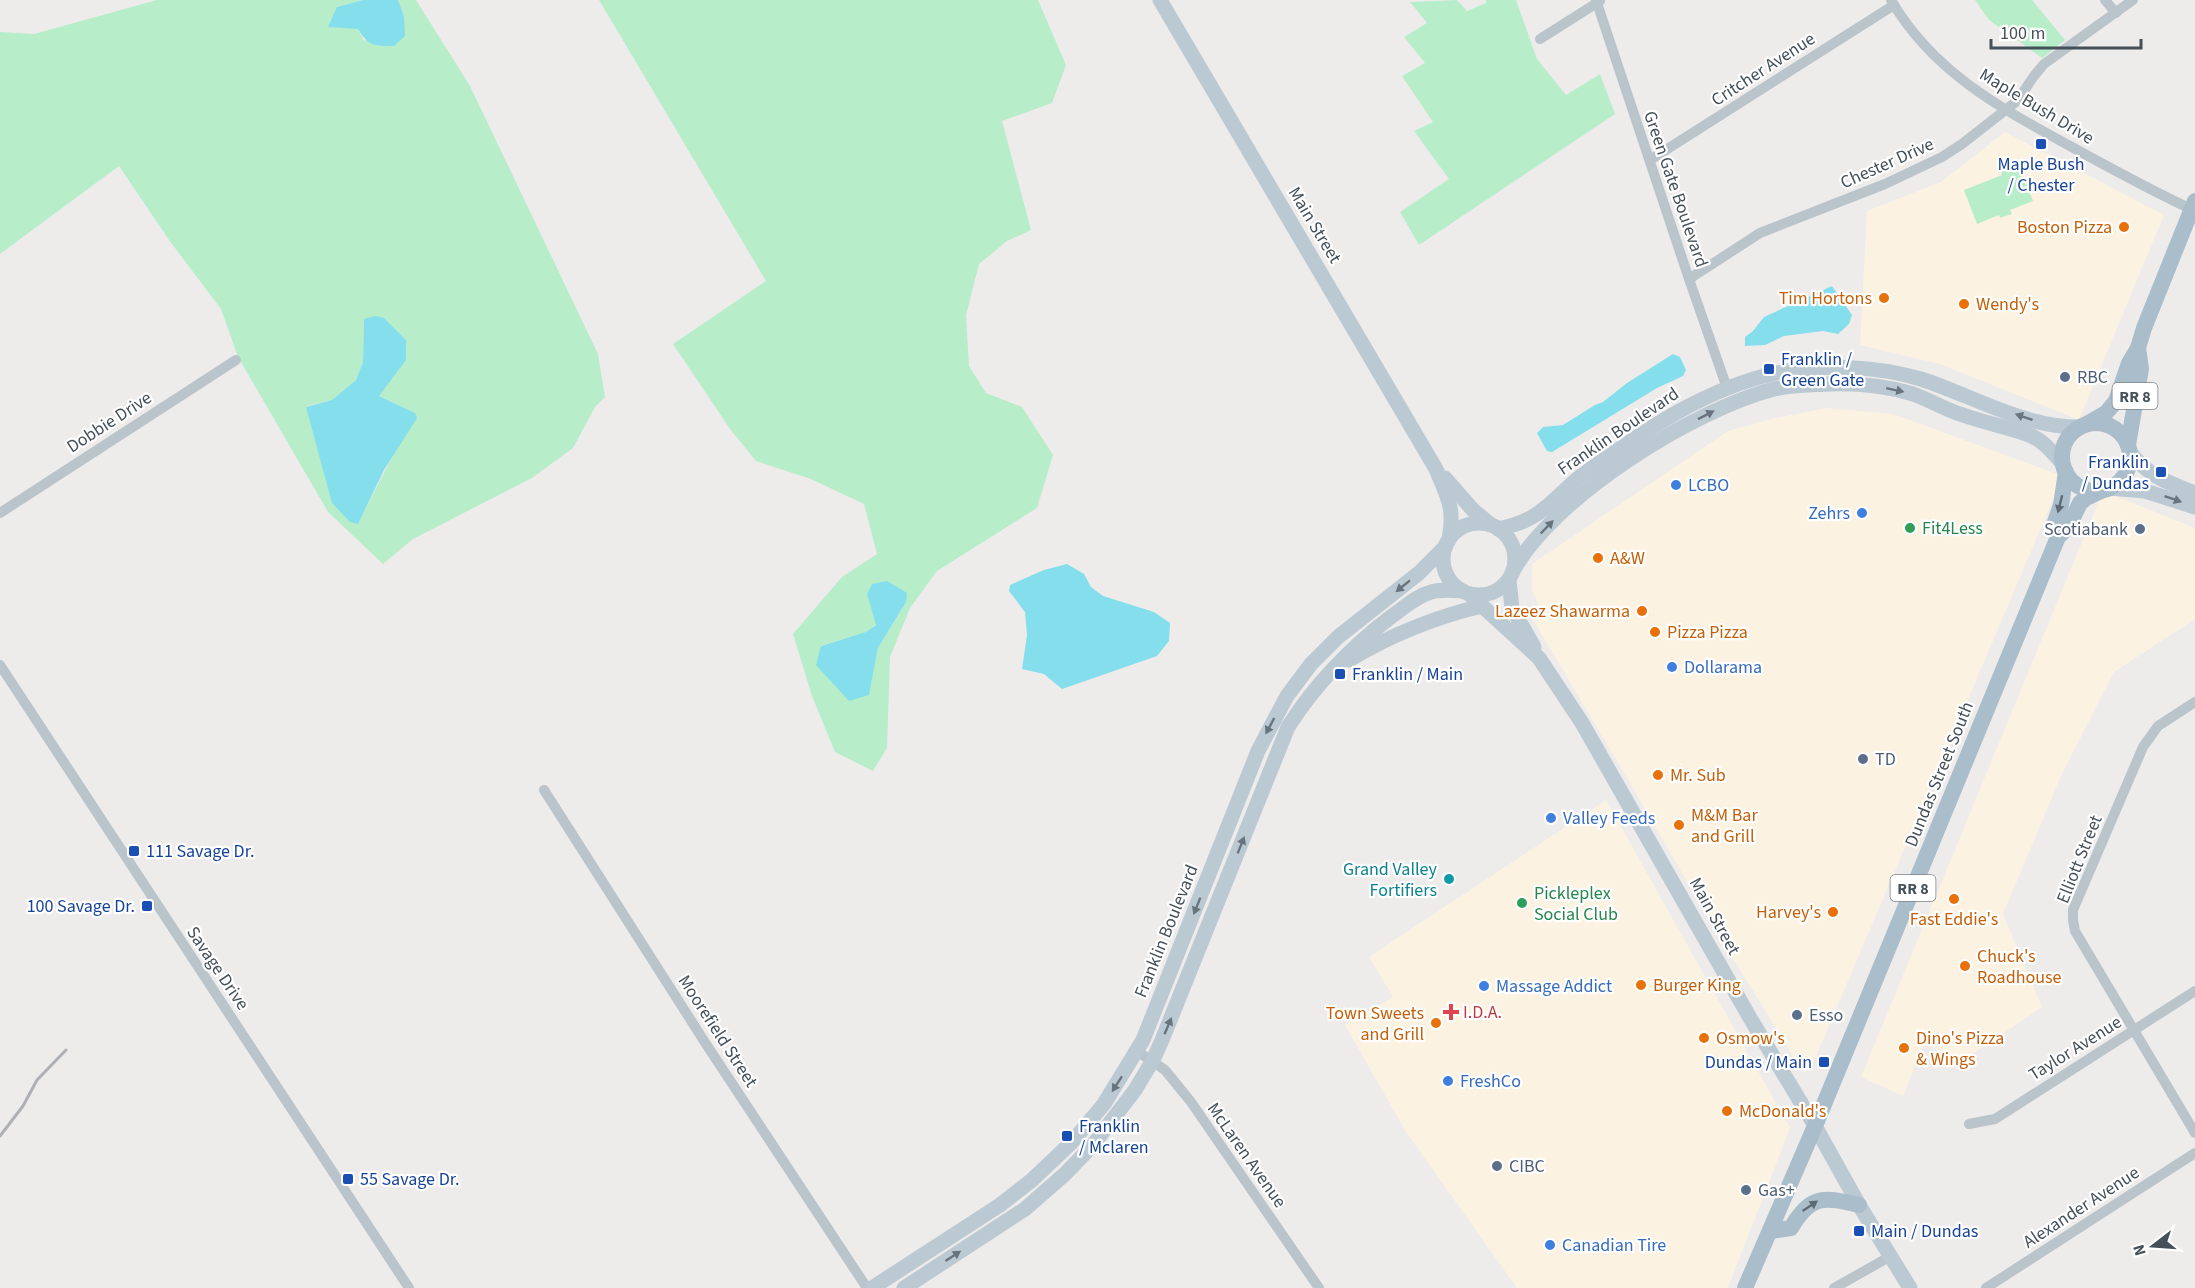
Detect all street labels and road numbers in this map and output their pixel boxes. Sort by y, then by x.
street label: Critcher Avenue [1707,26,1820,112]
street label: Maple Bush Drive [1975,62,2099,151]
street label: Green Gate Boulevard [1637,108,1714,271]
street label: Chester Drive [1837,132,1938,195]
street label: Main Street [1282,182,1347,268]
street label: Franklin Boulevard [1553,381,1684,481]
road number: RR 8 [2112,383,2158,409]
street label: Dobbie Drive [62,386,157,459]
street label: Dundas Street South [1899,698,1980,851]
street label: Elliott Street [2050,811,2108,907]
street label: Franklin Boulevard [1128,861,1205,1001]
street label: Main Street [1683,873,1746,960]
road number: RR 8 [1890,875,1936,901]
street label: Savage Drive [180,921,255,1015]
street label: Moorefield Street [672,970,763,1092]
street label: Taylor Avenue [2024,1010,2127,1087]
street label: McLaren Avenue [1201,1098,1292,1213]
street label: Alexander Avenue [2018,1160,2144,1254]

